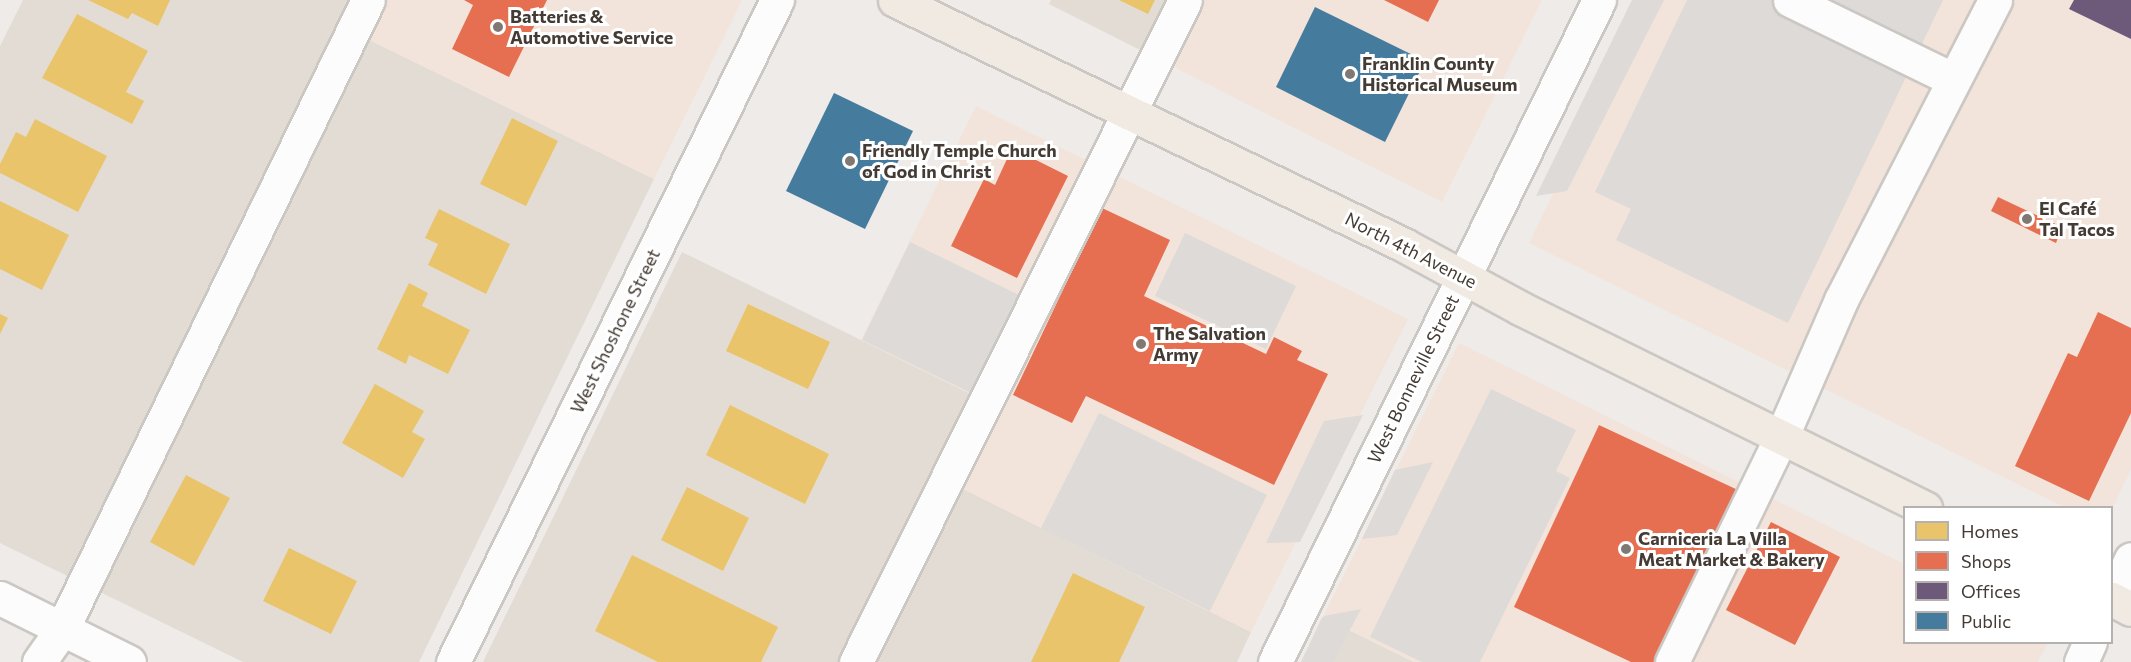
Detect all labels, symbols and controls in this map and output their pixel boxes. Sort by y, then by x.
place label: Batteries & Automotive Service [510,6,673,48]
marker: Batteries & Automotive Service [491,20,505,34]
place label: Franklin County Historical Museum [1362,53,1517,96]
marker: Franklin County Historical Museum [1343,67,1357,81]
place label: Friendly Temple Church of God in Christ [862,140,1057,182]
marker: Friendly Temple Church of God in Christ [843,154,857,168]
place label: El Café Tal Tacos [2039,198,2115,240]
street label: North 4th Avenue [1342,208,1480,292]
marker: El Café Tal Tacos [2020,212,2034,226]
street label: West Shoshone Street [566,245,664,417]
street label: West Bonneville Street [1363,291,1463,467]
place label: The Salvation Army [1153,323,1266,366]
marker: The Salvation Army [1134,337,1148,351]
legend [1903,506,2113,644]
text: Homes [1961,520,2019,542]
place label: Carniceria La Villa Meat Market & Bakery [1638,528,1825,570]
marker: Carniceria La Villa Meat Market & Bakery [1619,542,1633,556]
text: Shops [1961,550,2011,572]
text: Offices [1961,580,2021,602]
text: Public [1961,610,2011,632]

